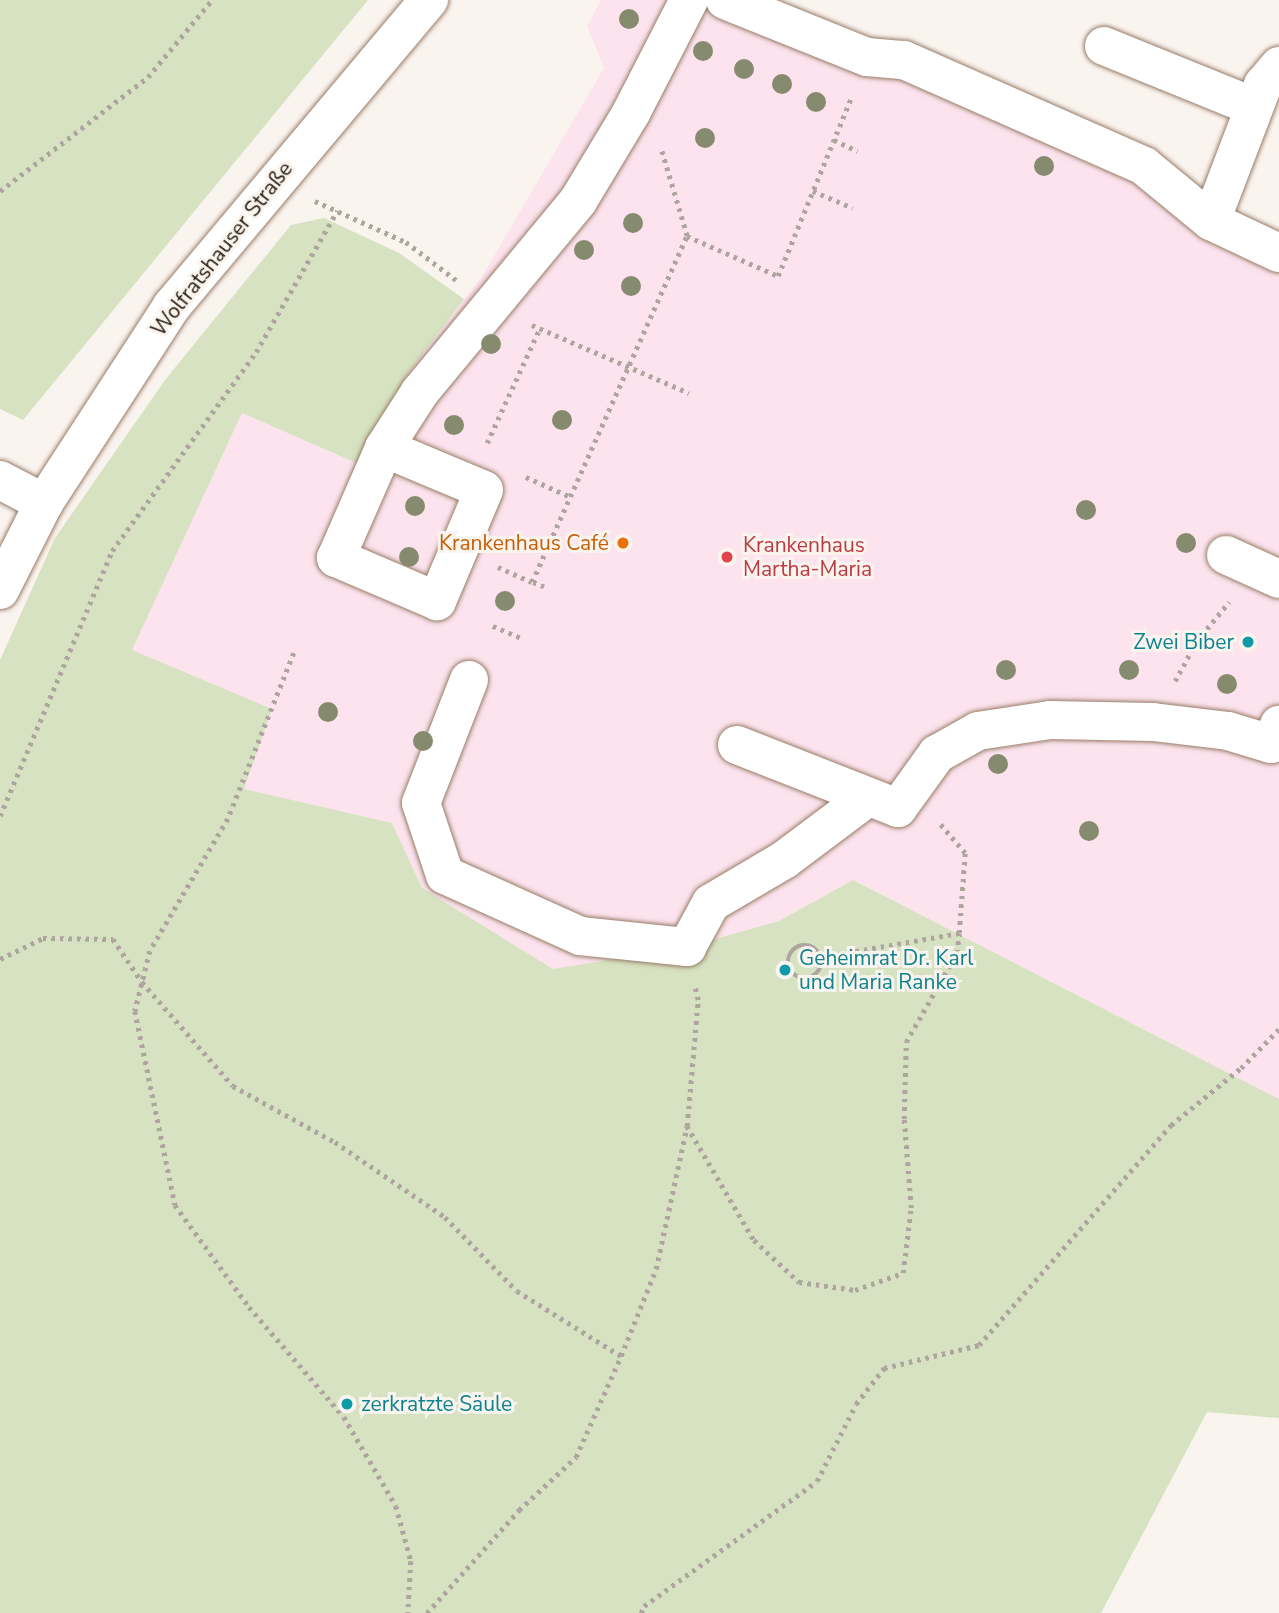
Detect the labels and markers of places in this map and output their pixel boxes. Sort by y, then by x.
place label: Krankenhaus Café [439,530,609,556]
place label: Krankenhaus Martha-Maria [743,532,872,582]
marker: Krankenhaus Café [615,535,631,551]
marker: Krankenhaus Martha-Maria [717,547,737,567]
place label: Zwei Biber [1133,629,1234,655]
marker: Zwei Biber [1240,634,1256,650]
place label: Geheimrat Dr. Karl und Maria Ranke [799,945,973,995]
marker: Geheimrat Dr. Karl und Maria Ranke [777,962,793,978]
place label: zerkratzte Säule [361,1391,512,1417]
marker: zerkratzte Säule [339,1396,355,1412]

